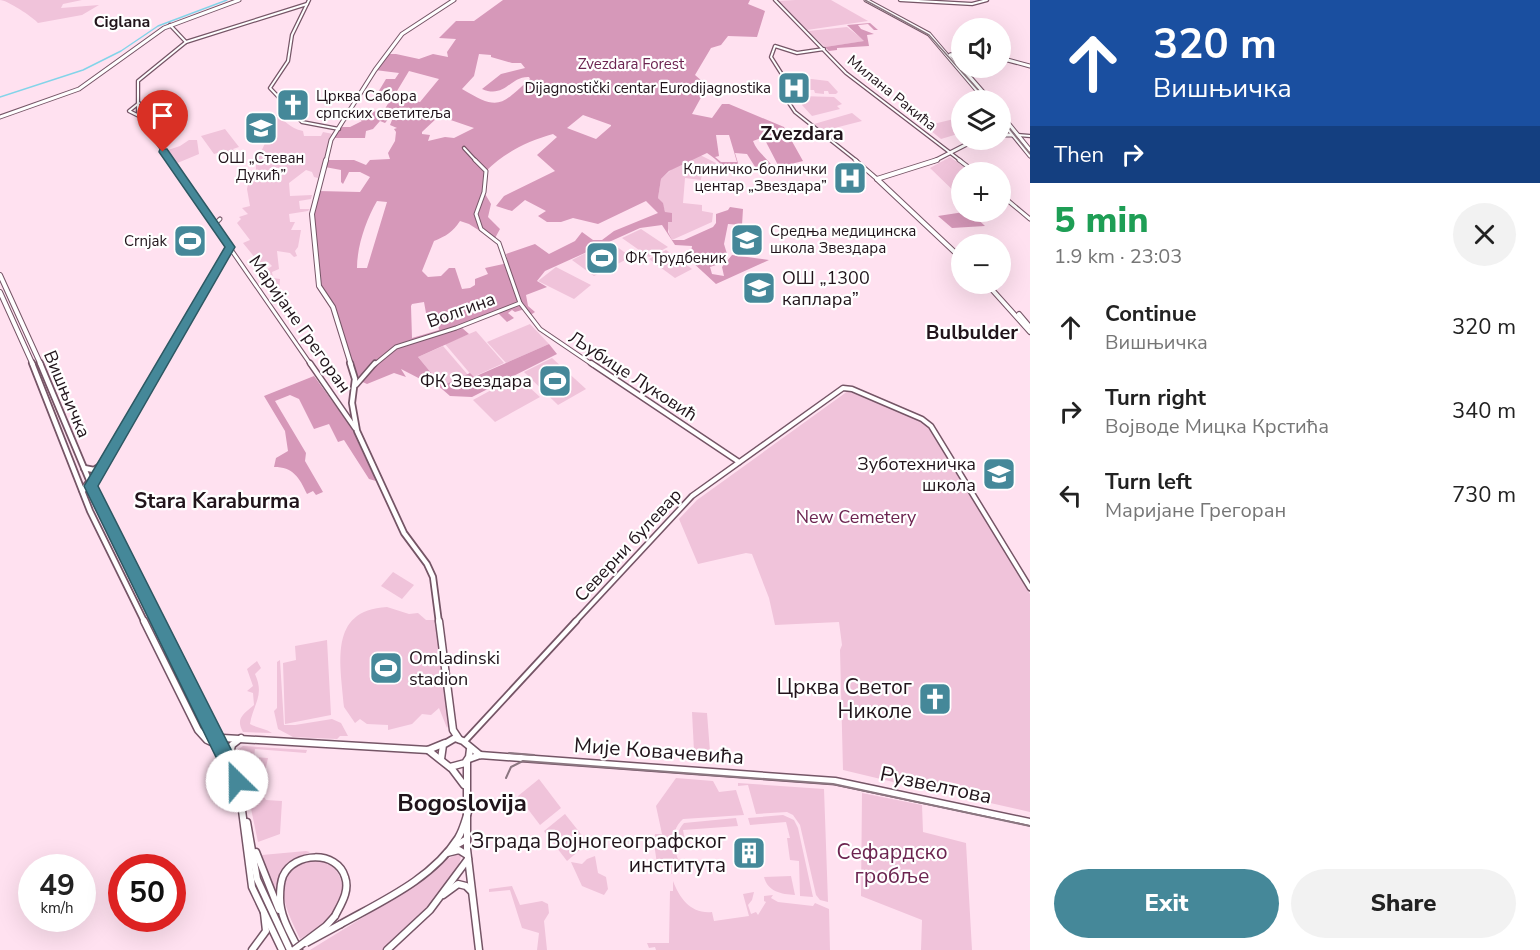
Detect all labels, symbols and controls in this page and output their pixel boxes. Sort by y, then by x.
district label: Ciglana [94,11,150,33]
text: 320 m [1153,16,1277,73]
map controls [951,18,1011,294]
button: sound [951,18,1011,78]
icon: ahead [1054,24,1132,102]
street label: Милана Ракића [843,51,941,135]
park label: Zvezdara Forest [578,54,685,74]
hospital icon: Dijagnostički centar Eurodijagnostika [776,70,812,106]
text: Вишњичка [1153,70,1292,107]
place label: Dijagnostički centar Eurodijagnostika [524,78,771,98]
place label: Црква Сабора српских светитеља [316,86,451,123]
church icon: Црква Сабора српских светитеља [275,87,311,123]
pin [137,90,188,152]
button: layers [951,90,1011,150]
icon: arrive [146,99,179,132]
school or university icon: ОШ „Стеван Дукић” [243,110,279,146]
district label: Zvezdara [760,120,844,147]
icon: right [1116,138,1149,171]
text: Then [1054,140,1104,170]
place label: ОШ „Стеван Дукић” [218,148,304,185]
place label: Клиничко-болнички центар „Звездара” [683,159,827,196]
hospital icon: Клиничко-болнички центар „Звездара” [832,160,868,196]
button: + [951,162,1011,222]
text: 5 min [1054,196,1149,245]
button: close [1453,203,1516,266]
place label: Средња медицинска школа Звездара [770,221,916,258]
school or university icon: Средња медицинска школа Звездара [729,222,765,258]
sports icon: Crnjak [172,223,208,259]
place label: Crnjak [124,231,167,251]
button: − [951,234,1011,294]
sports icon: ФК Трудбеник [584,240,620,276]
text: 1.9 km · 23:03 [1054,243,1182,270]
place label: ФК Трудбеник [625,248,727,268]
street label: Маријане Грегоран [243,250,357,398]
place label: ОШ „1300 каплара” [782,266,870,311]
school or university icon: ОШ „1300 каплара” [741,270,777,306]
street label: Волгина [423,287,499,333]
text: Continue [1105,299,1196,329]
icon: ahead [1054,311,1087,344]
text: 320 m [1452,312,1516,342]
district label: Bulbulder [926,319,1018,346]
street label: Љубице Луковић [564,325,702,427]
text: Вишњичка [1105,329,1208,356]
street label: Вишњичка [38,347,96,441]
sports icon: ФК Звездара [537,363,573,399]
place label: ФК Звездара [420,369,532,393]
text: Turn right [1105,383,1206,413]
icon: right [1054,395,1087,428]
text: 340 m [1452,396,1516,426]
text: Војводе Мицка Крстића [1105,413,1329,440]
place label: Зуботехничка школа [857,452,976,497]
school or university icon: Зуботехничка школа [981,456,1017,492]
text: Turn left [1105,467,1192,497]
icon: left [1054,479,1087,512]
text: 730 m [1452,480,1516,510]
street label: Северни булевар [569,483,687,607]
district label: Stara Karaburma [134,487,300,515]
text: Маријане Грегоран [1105,497,1286,524]
park label: New Cemetery [796,505,917,529]
place label: Omladinski stadion [409,646,500,691]
sports icon: Omladinski stadion [368,650,404,686]
place label: Црква Светог Николе [776,673,912,725]
church icon: Црква Светог Николе [917,681,953,717]
street label: Мије Ковачевића [573,731,745,771]
position arrow [205,749,269,813]
street label: Рузвелтова [878,759,994,811]
district label: Bogoslovija [397,787,527,819]
place label: Зграда Војногеографског института [471,827,726,879]
building icon: Зграда Војногеографског института [731,835,767,871]
park label: Сефардско гробље [836,838,948,890]
speed limit sign: 50 [108,854,186,932]
text: 49 [39,865,75,906]
button: Exit [1054,869,1279,938]
button: Share [1291,869,1516,938]
text: km/h [40,898,74,918]

